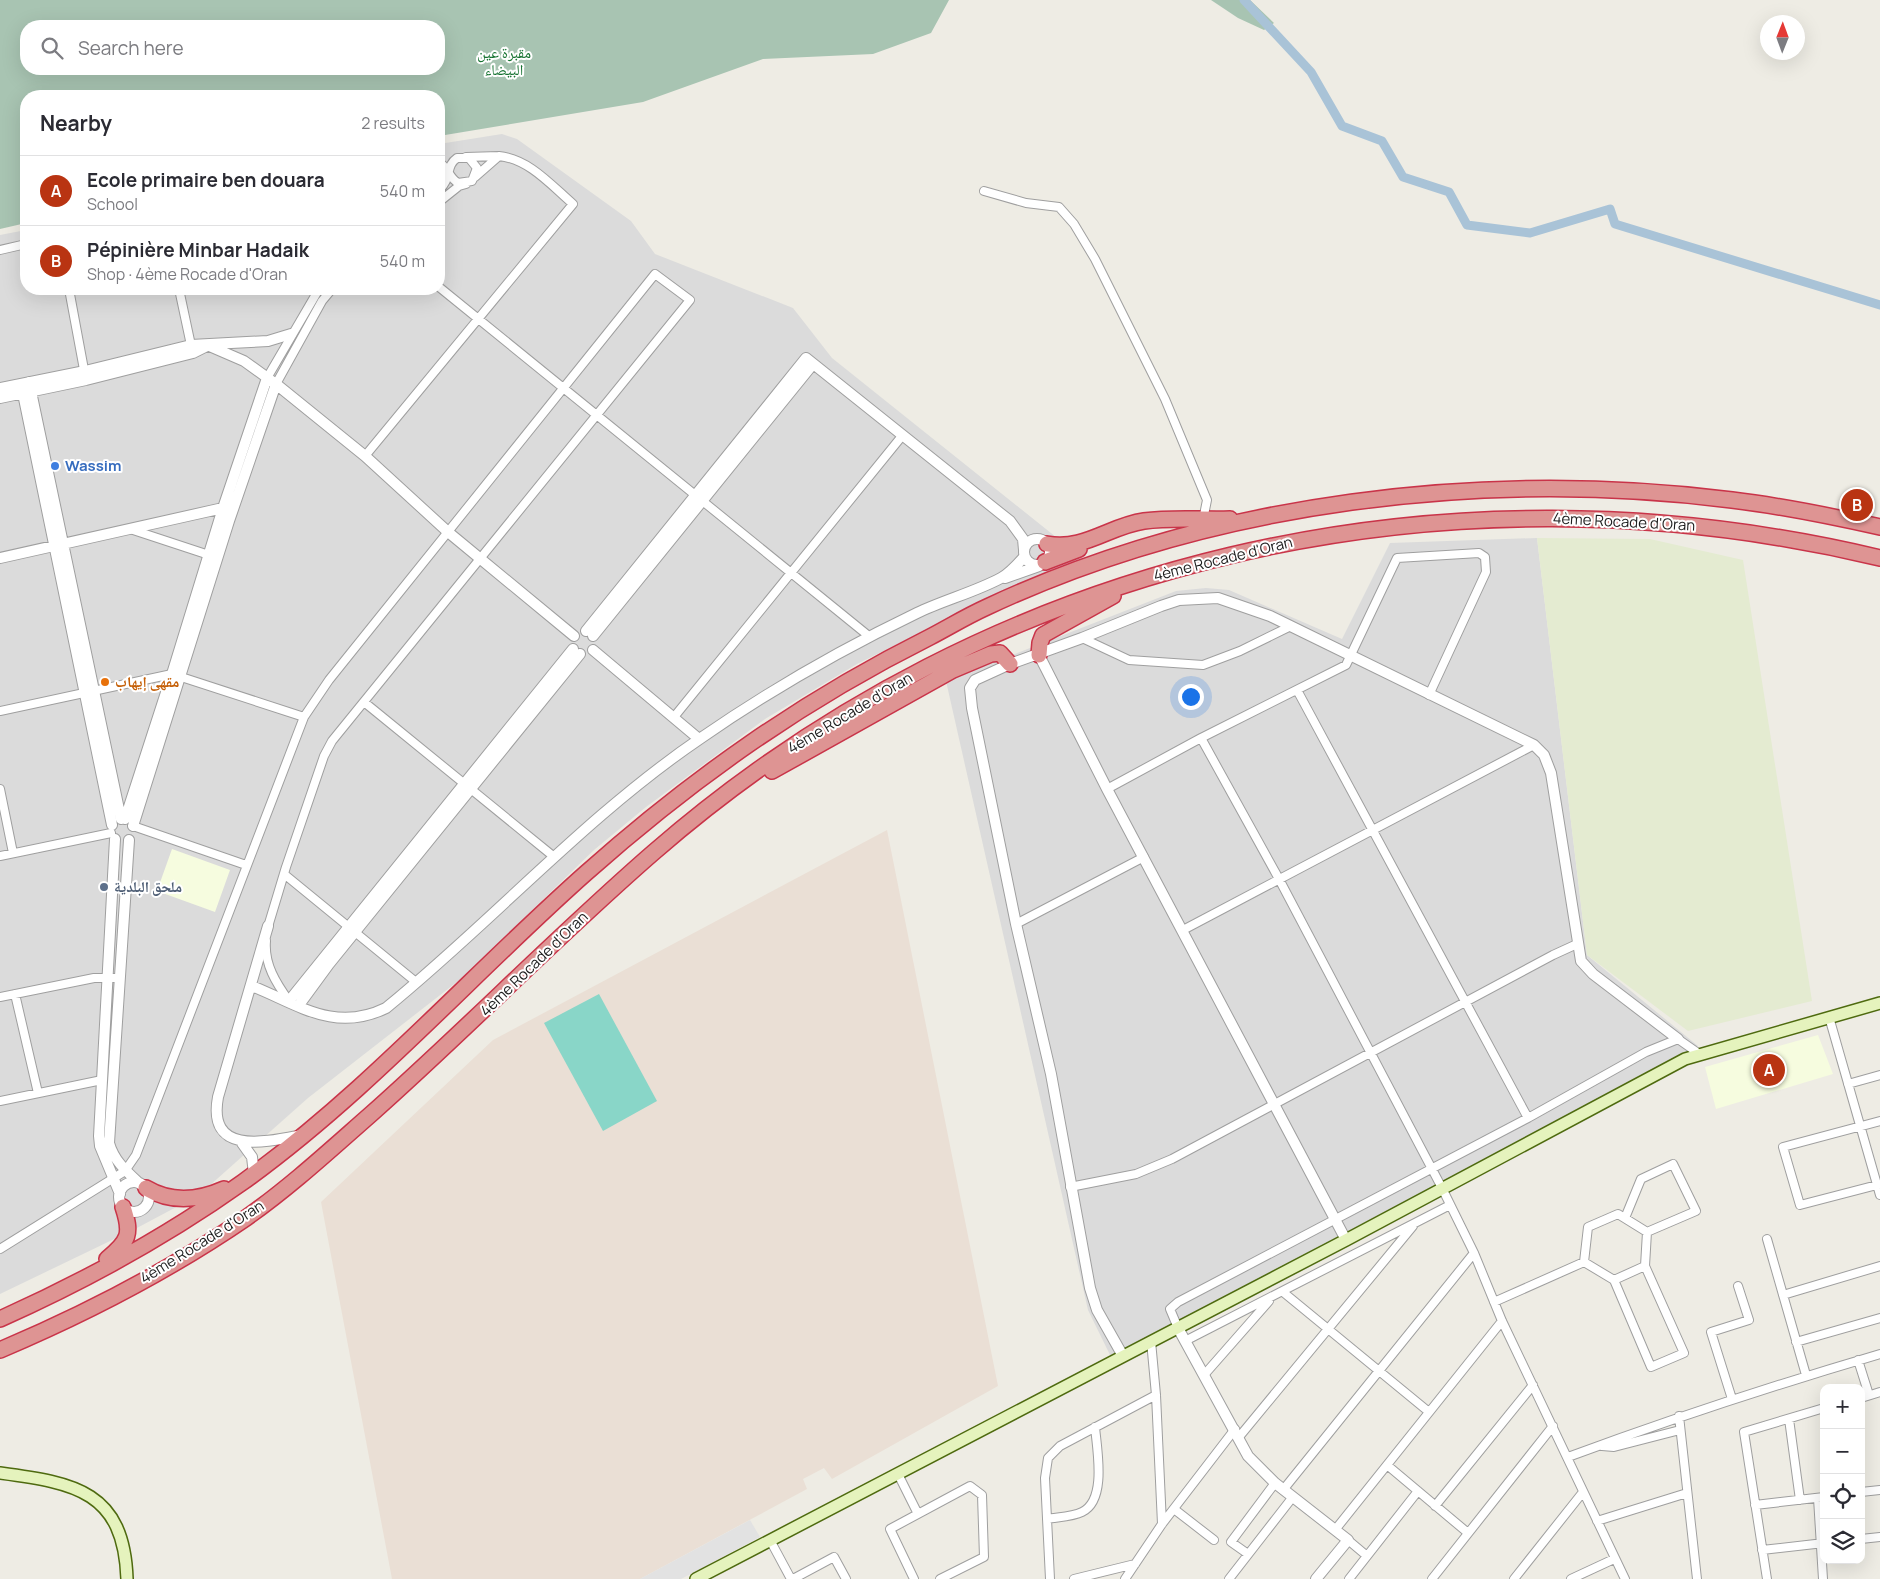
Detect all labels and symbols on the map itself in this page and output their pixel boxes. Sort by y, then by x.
north arrow [1760,15,1805,60]
park label: مقبرة عين البيضاء [477,42,531,80]
place label: Wassim [65,455,122,476]
marker: Wassim [49,460,61,472]
pin: B [1841,486,1873,524]
street label: 4ème Rocade d'Oran [1552,507,1696,536]
street label: 4ème Rocade d'Oran [1151,531,1295,586]
street label: 4ème Rocade d'Oran [783,667,916,758]
place label: مقهى إيهاب [115,671,179,692]
marker: مقهى إيهاب [99,676,111,688]
your location [1178,684,1204,710]
place label: ملحق البلدية [114,876,182,897]
marker: ملحق البلدية [98,881,110,893]
street label: 4ème Rocade d'Oran [475,906,592,1021]
pin: A [1753,1051,1785,1089]
street label: 4ème Rocade d'Oran [136,1195,268,1288]

